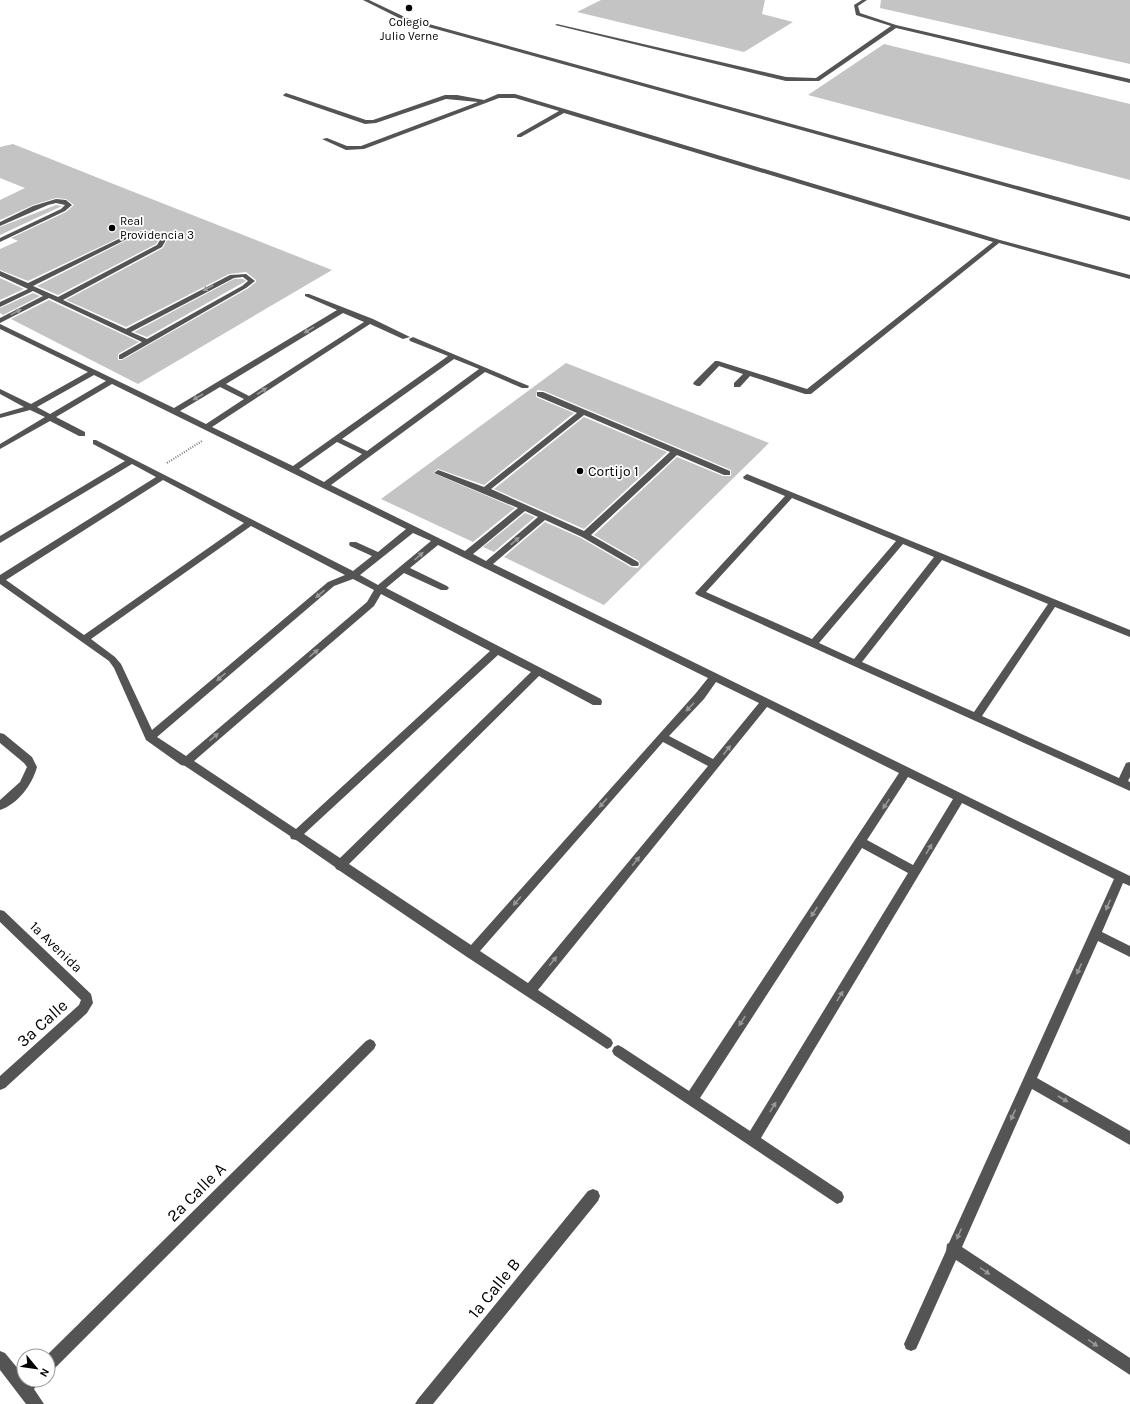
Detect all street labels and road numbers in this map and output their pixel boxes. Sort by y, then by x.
street label: 1a Avenida [26,918,86,976]
street label: 3a Calle [12,995,72,1051]
street label: 2a Calle A [162,1158,230,1226]
street label: 1a Calle B [464,1254,524,1322]

